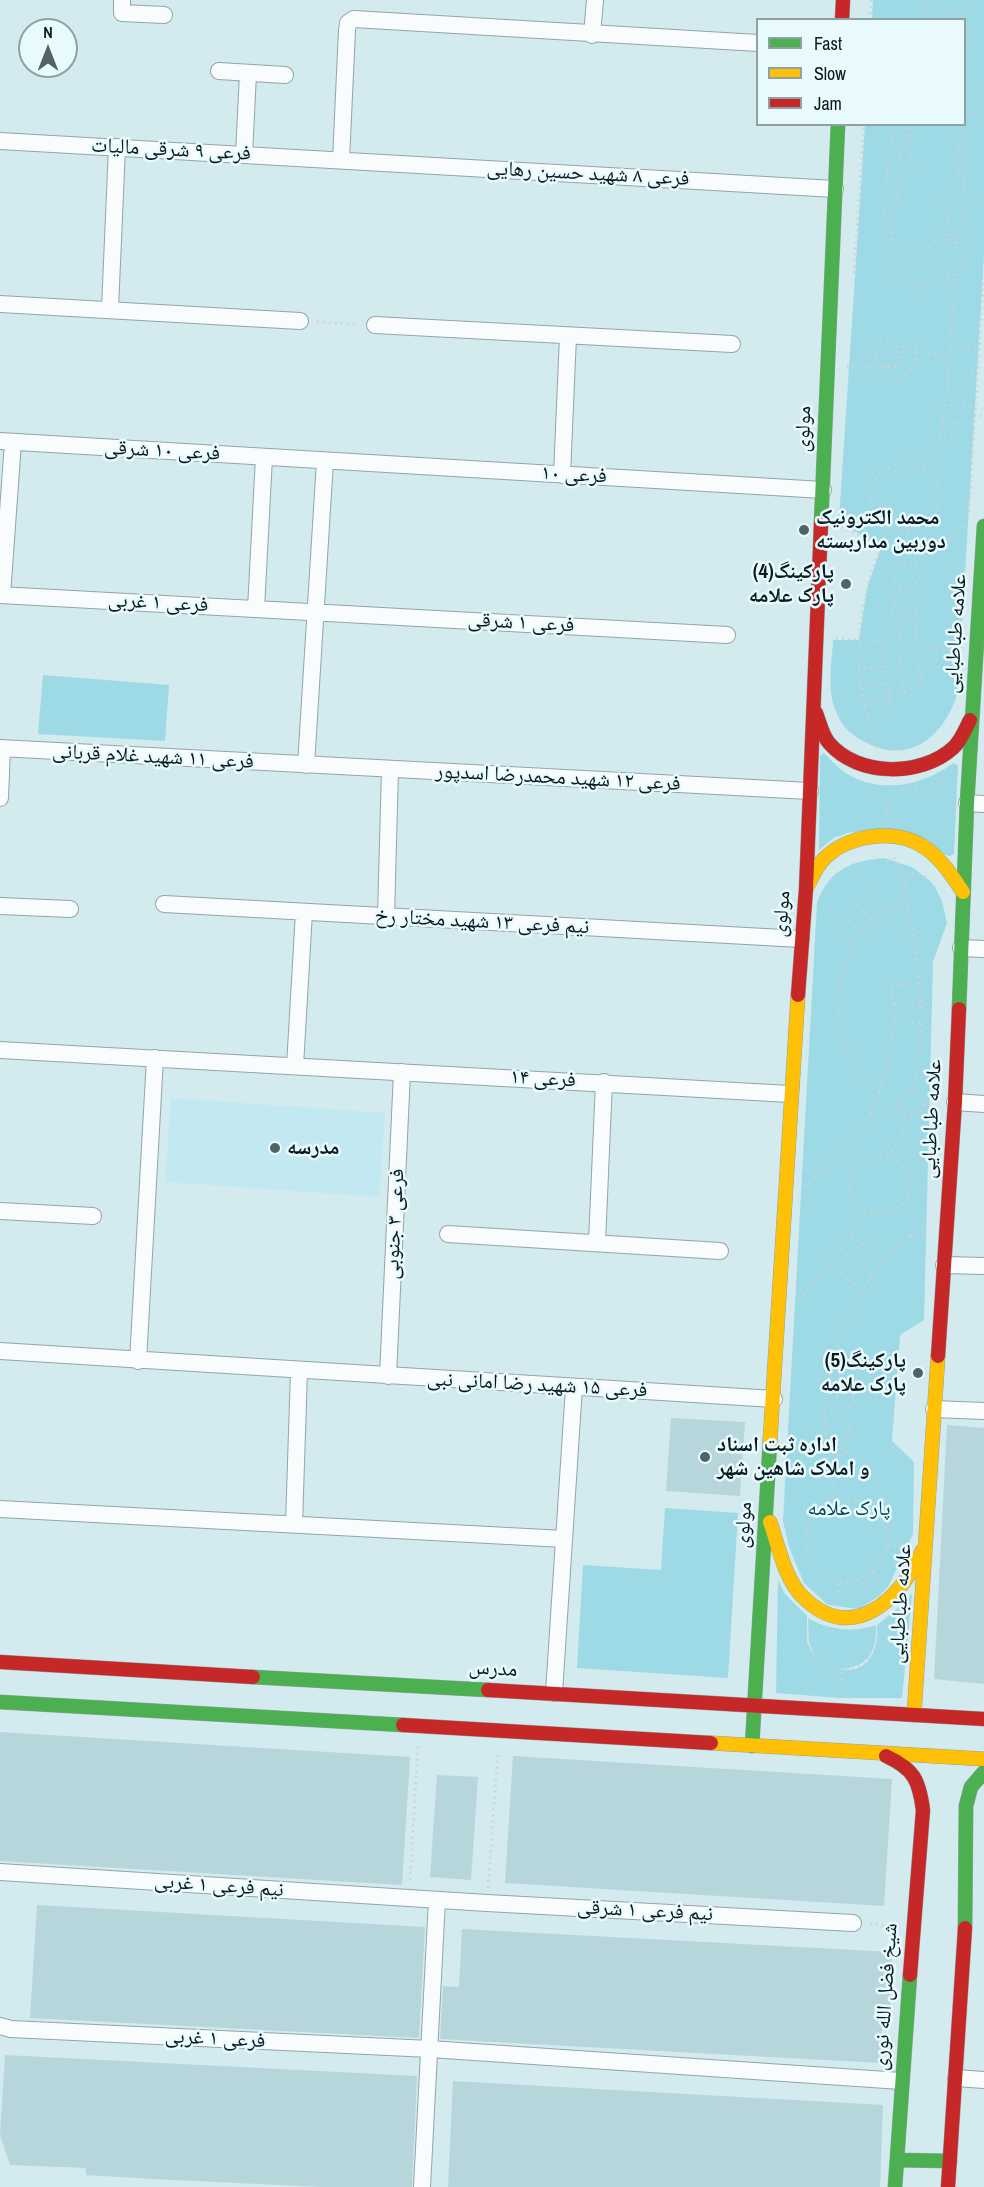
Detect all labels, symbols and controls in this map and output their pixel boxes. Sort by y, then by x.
north arrow [18,18,78,78]
legend [756,18,966,126]
text: N [43,21,53,43]
text: Fast [814,31,842,56]
text: Slow [814,61,846,86]
text: Jam [814,91,842,116]
street label: فرعی ۹ شرقی مالیات [90,133,252,167]
street label: فرعی ۸ شهید حسین رهایی [486,156,690,192]
street label: مولوی [791,405,817,453]
street label: فرعی ۱۰ شرقی [103,435,221,467]
street label: فرعی ۱۰ [540,461,608,489]
place label: محمد الکترونیک دوربین مداربسته [816,505,946,555]
marker: محمد الکترونیک دوربین مداربسته [797,523,811,537]
place label: پارکینگ(4) پارک علامه [749,559,834,609]
street label: علامه طباطبایی [939,574,973,694]
marker: پارکینگ(4) پارک علامه [839,577,853,591]
street label: فرعی ۱ غربی [107,588,209,618]
street label: فرعی ۱ شرقی [467,608,575,638]
street label: فرعی ۱۱ شهید غلام قربانی [52,739,254,775]
street label: فرعی ۱۲ شهید محمدرضا اسدپور [435,759,681,797]
street label: مولوی [767,890,797,938]
street label: نیم فرعی ۱۳ شهید مختار رخ [374,904,590,940]
street label: علامه طباطبایی [916,1059,948,1179]
street label: فرعی ۱۴ [509,1065,577,1093]
place label: مدرسه [287,1135,340,1161]
marker: مدرسه [268,1141,282,1155]
street label: فرعی ۳ جنوبی [380,1168,410,1280]
place label: پارکینگ(5) پارک علامه [821,1348,906,1398]
marker: پارکینگ(5) پارک علامه [911,1366,925,1380]
street label: فرعی ۱۵ شهید رضا امانی نبی [426,1367,648,1403]
place label: اداره ثبت اسناد و املاک شاهین شهر [717,1432,870,1482]
marker: اداره ثبت اسناد و املاک شاهین شهر [698,1450,712,1464]
park label: پارک علامه [807,1496,891,1522]
street label: مولوی [730,1501,758,1549]
street label: علامه طباطبایی [884,1544,918,1664]
street label: مدرس [468,1655,518,1683]
street label: نیم فرعی ۱ غربی [153,1869,285,1903]
street label: نیم فرعی ۱ شرقی [576,1895,714,1927]
street label: شیخ فضل الله نوری [868,1922,904,2072]
street label: فرعی ۱ غربی [164,2024,266,2054]

